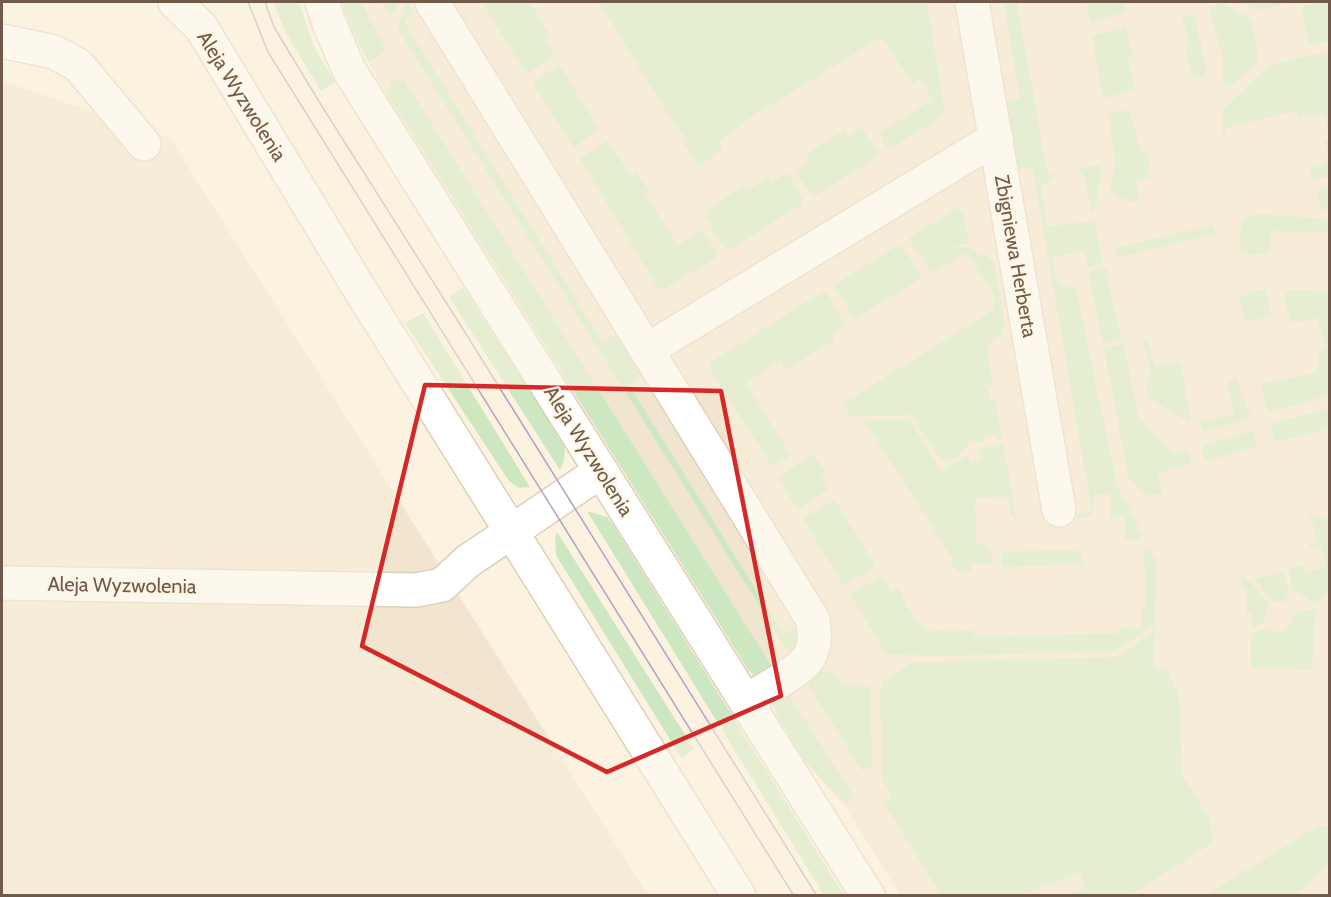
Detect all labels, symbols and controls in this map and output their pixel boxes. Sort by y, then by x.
street label: Aleja Wyzwolenia [192,26,292,166]
street label: Zbigniewa Herberta [990,173,1042,340]
street label: Aleja Wyzwolenia [539,381,639,521]
street label: Aleja Wyzwolenia [47,572,197,598]

